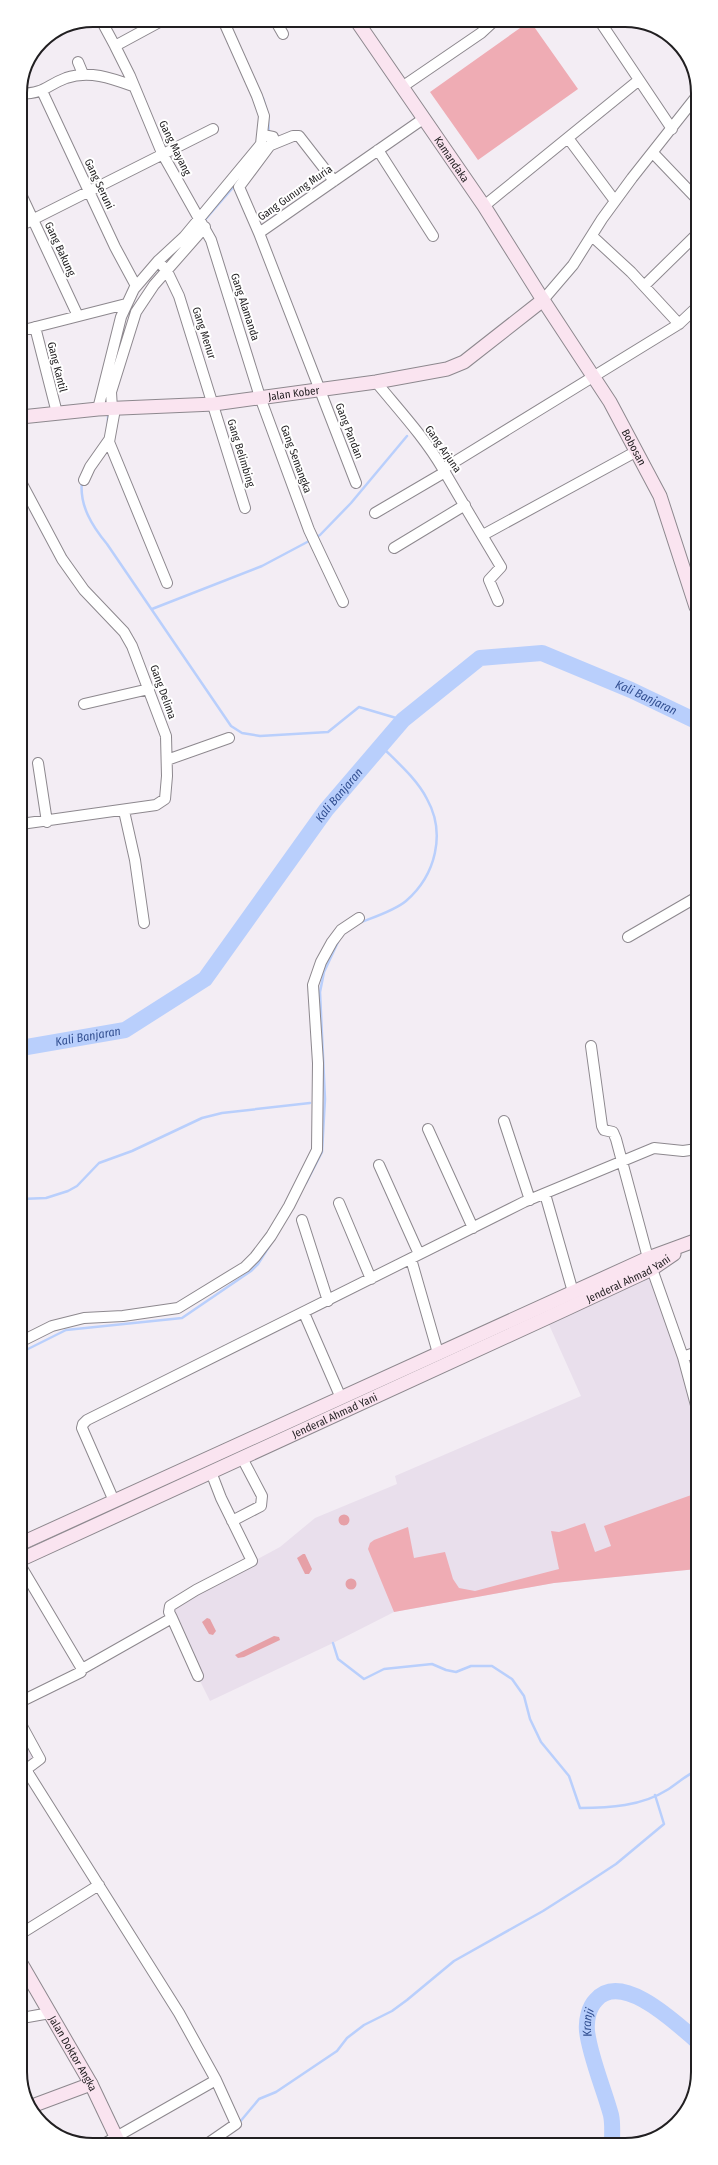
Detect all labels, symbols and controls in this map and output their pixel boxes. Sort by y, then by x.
street label: Gang Mayang [156,118,194,178]
street label: Kamandaka [432,134,472,185]
street label: Gang Seruni [82,157,116,212]
street label: Gang Gunung Muria [255,162,335,224]
street label: Gang Bakung [42,220,79,279]
street label: Gang Alamanda [228,272,262,342]
street label: Gang Menur [189,305,219,361]
street label: Gang Kantil [44,340,70,394]
street label: Jalan Kober [267,383,320,403]
street label: Gang Pandan [332,401,366,461]
street label: Gang Belimbing [224,417,258,489]
street label: Gang Semangka [278,423,314,495]
street label: Gang Arjuna [422,423,464,475]
street label: Bobosan [619,427,649,468]
street label: Gang Delima [147,663,179,721]
water label: Kali Banjaran [613,677,679,718]
water label: Kali Banjaran [313,765,366,825]
water label: Kali Banjaran [54,1024,122,1049]
street label: Jenderal Ahmad Yani [584,1252,673,1305]
street label: Jenderal Ahmad Yani [290,1390,380,1441]
water label: Kranji [580,2006,597,2038]
street label: Jalan Doktor Angka [46,2013,100,2093]

